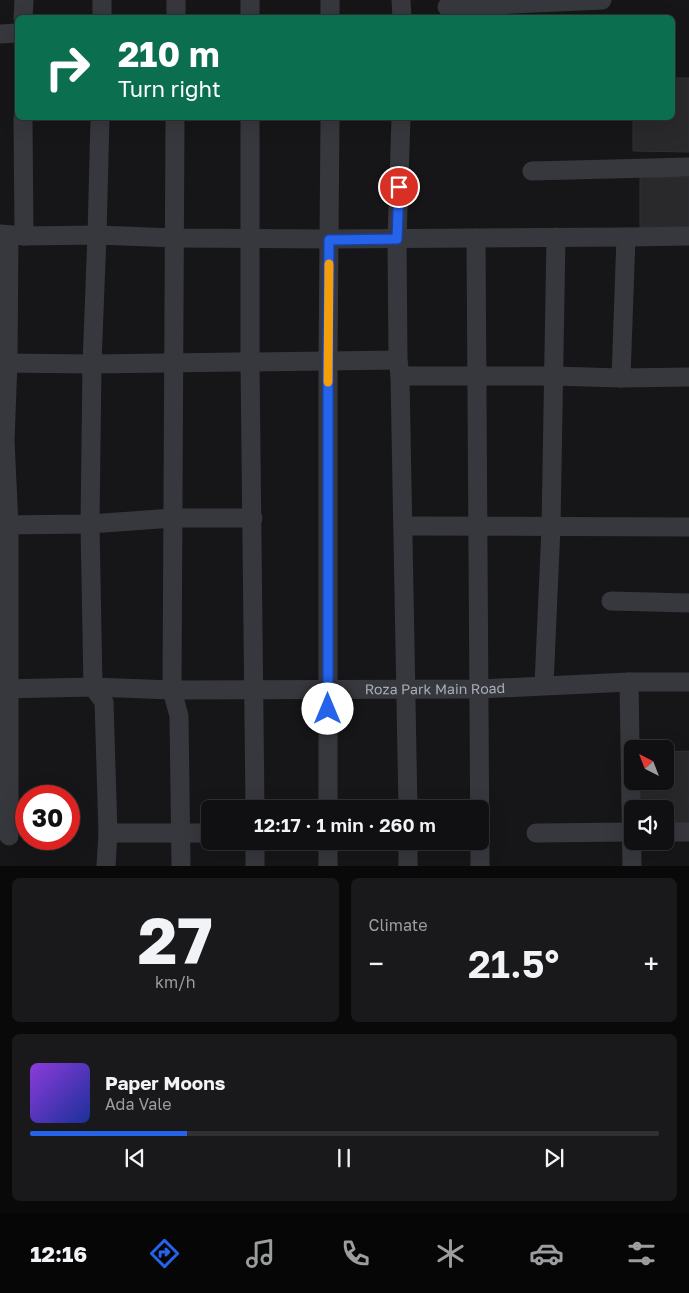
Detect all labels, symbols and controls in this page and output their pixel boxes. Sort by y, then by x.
text: 210 m [118,33,220,75]
icon: right [35,35,100,100]
text: Turn right [118,75,221,102]
pin [378,166,420,208]
icon: arrive [385,173,413,201]
street label: Roza Park Main Road [365,679,505,697]
position arrow [301,682,353,734]
north arrow [624,740,674,790]
map controls [624,740,674,850]
speed limit sign: 30 [15,785,80,850]
button: sound [624,800,674,850]
text: 12:17 · 1 min · 260 m [254,813,436,836]
text: 27 [138,900,213,978]
text: Climate [369,915,428,935]
text: 21.5° [468,941,559,986]
text: − [369,947,384,980]
text: + [644,947,659,980]
text: km/h [155,972,196,992]
text: Paper Moons [105,1071,225,1094]
text: Ada Vale [105,1094,171,1114]
icon: previous [121,1144,149,1172]
icon: pause [330,1144,358,1172]
icon: next [540,1144,568,1172]
icon: directions [147,1236,182,1271]
icon: music [243,1236,278,1271]
icon: phone [338,1236,373,1271]
icon: climate [433,1236,468,1271]
icon: car [529,1236,564,1271]
icon: filters [624,1236,659,1271]
text: 12:16 [30,1240,87,1267]

